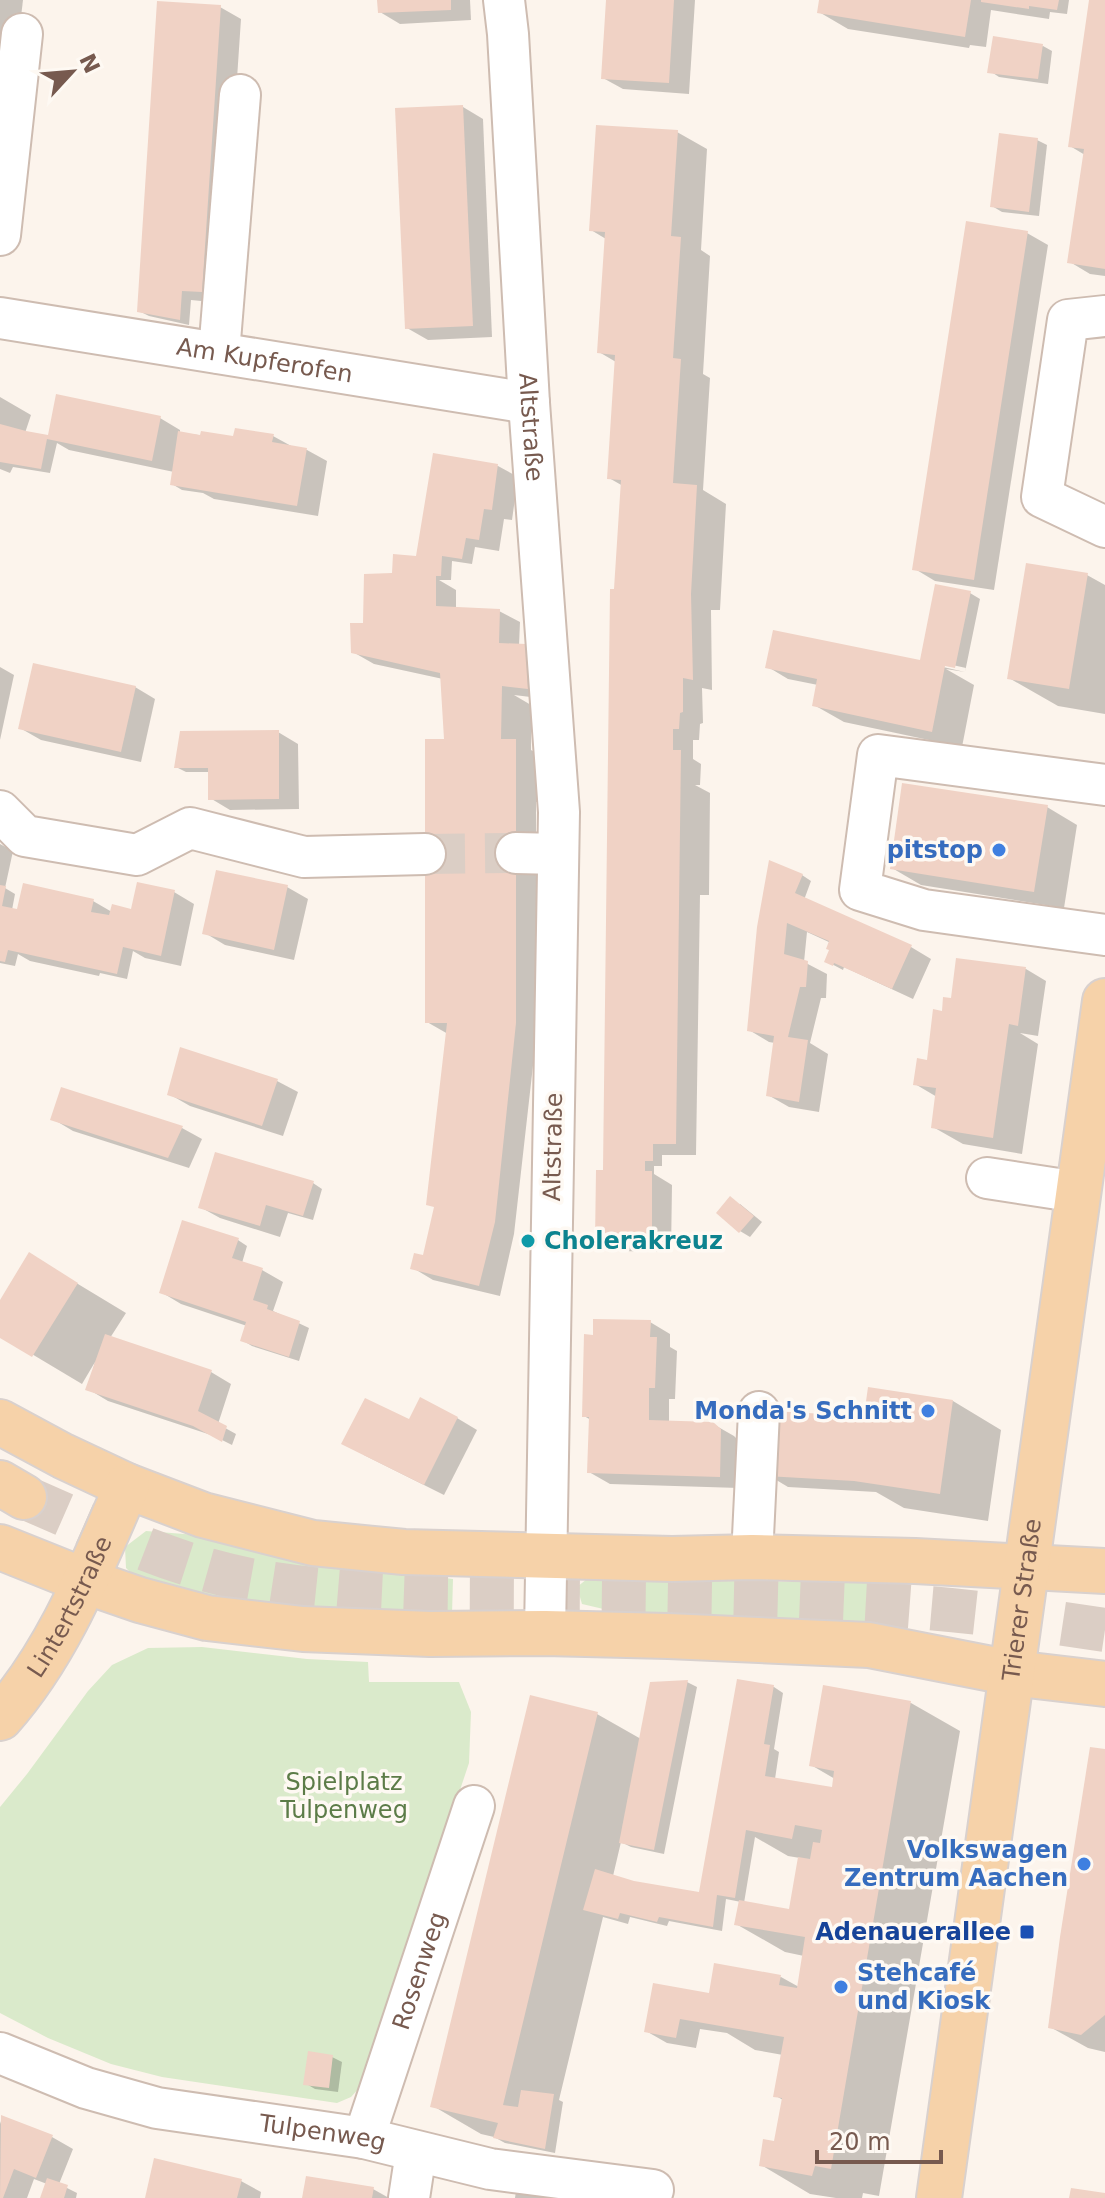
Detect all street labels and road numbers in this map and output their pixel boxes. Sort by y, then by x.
street label: Am Kupferofen [174,333,355,388]
street label: Altstraße [513,372,549,482]
street label: Altstraße [538,1092,568,1202]
street label: Trierer Straße [997,1517,1047,1683]
street label: Lintertstraße [22,1532,118,1683]
street label: Rosenweg [387,1908,452,2033]
street label: Tulpenweg [256,2109,389,2157]

